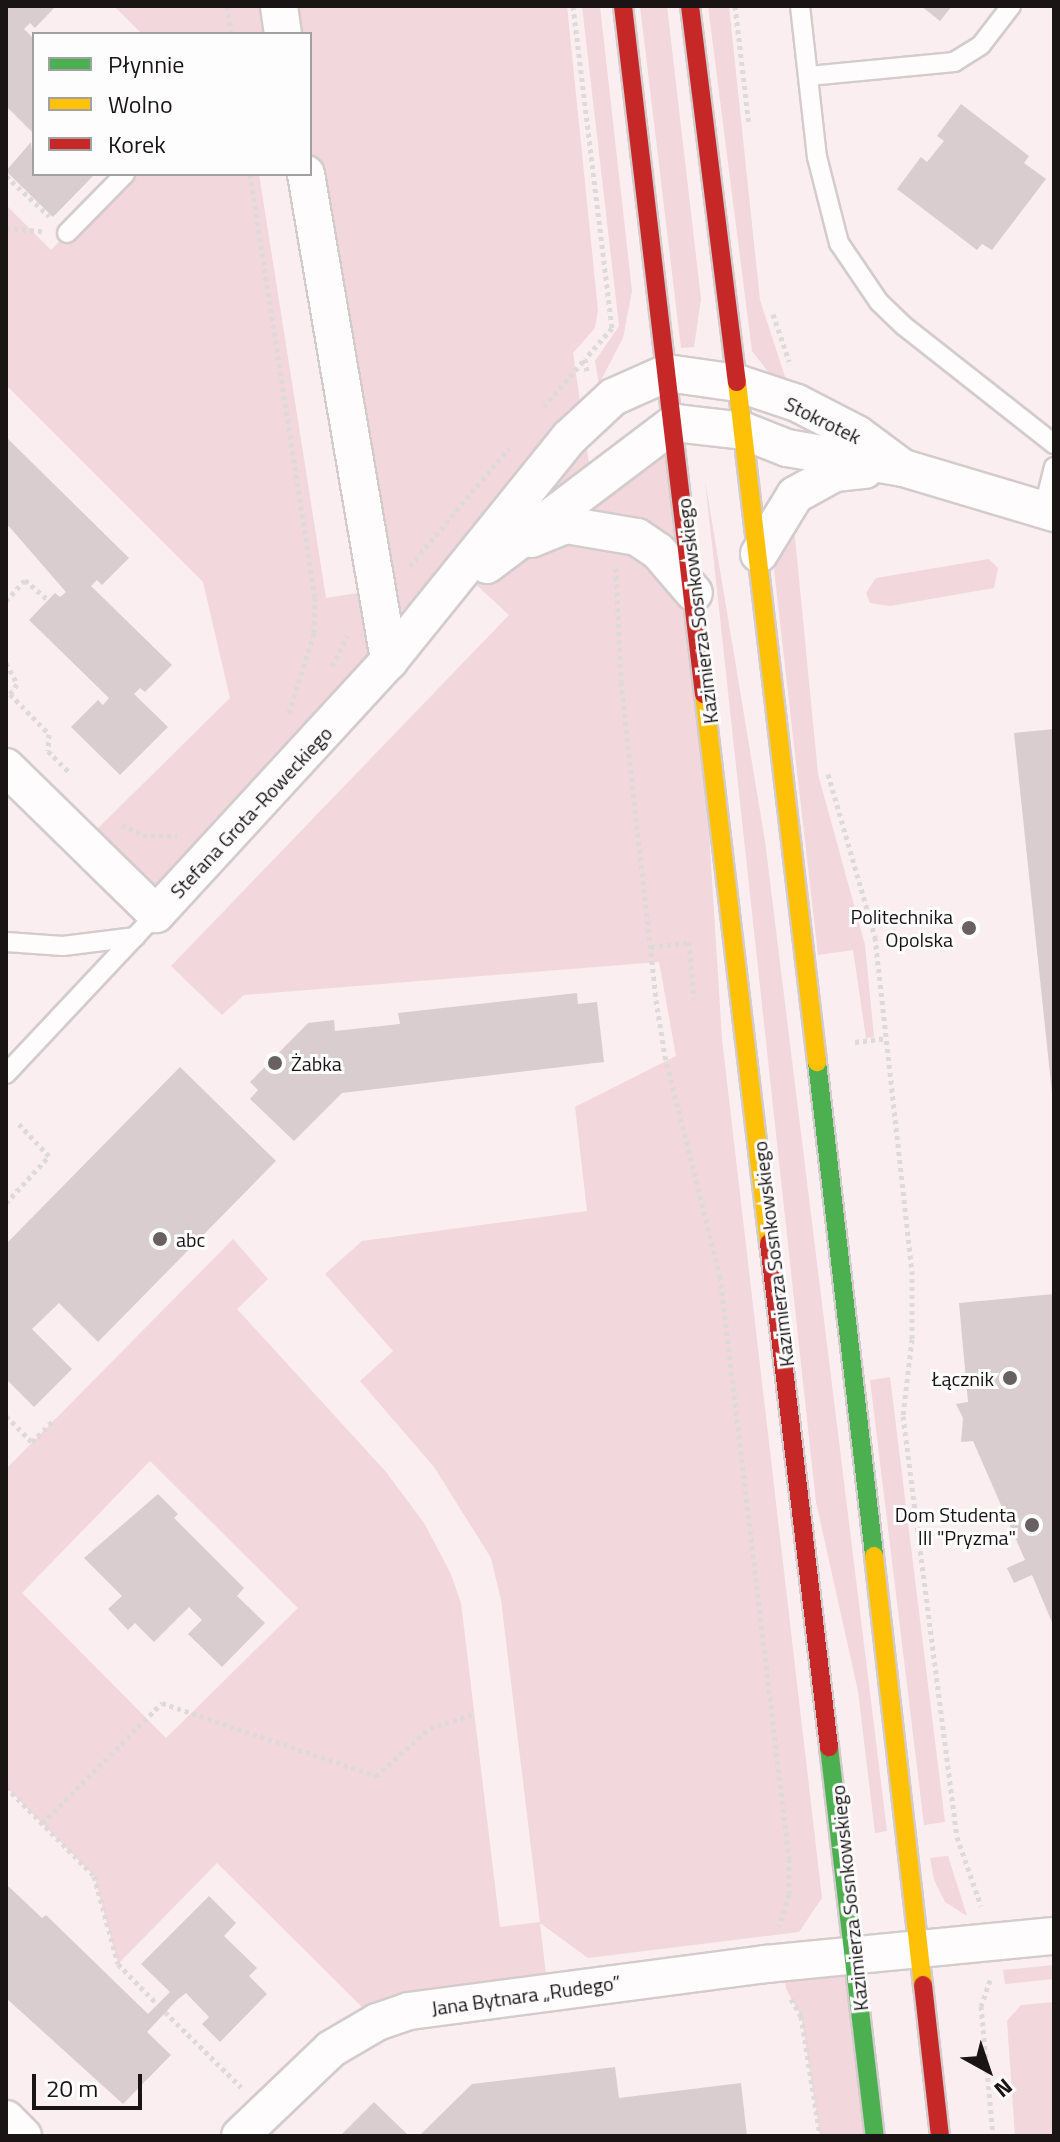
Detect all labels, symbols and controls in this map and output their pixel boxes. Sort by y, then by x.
legend [32,32,312,176]
text: Płynnie [108,46,184,82]
text: Wolno [108,86,173,122]
text: Korek [108,126,166,162]
street label: Stokrotek [781,391,865,449]
street label: Kazimierza Sosnkowskiego [671,497,723,725]
street label: Stefana Grota-Roweckiego [165,721,337,903]
place label: Politechnika Opolska [850,904,953,951]
marker: Politechnika Opolska [960,919,978,937]
place label: Żabka [291,1051,342,1075]
marker: Żabka [266,1054,284,1072]
street label: Kazimierza Sosnkowskiego [747,1140,799,1368]
place label: abc [176,1227,205,1251]
marker: abc [151,1230,169,1248]
place label: Łącznik [932,1366,994,1390]
marker: Łącznik [1001,1369,1019,1387]
place label: Dom Studenta III "Pryzma" [895,1502,1016,1549]
marker: Dom Studenta III "Pryzma" [1023,1516,1041,1534]
street label: Kazimierza Sosnkowskiego [825,1784,873,2012]
street label: Jana Bytnara „Rudego” [430,1970,622,2020]
north arrow [948,2030,1028,2110]
scale bar [36,2058,146,2108]
text: 20 m [46,2070,98,2106]
text: N [987,2070,1020,2106]

